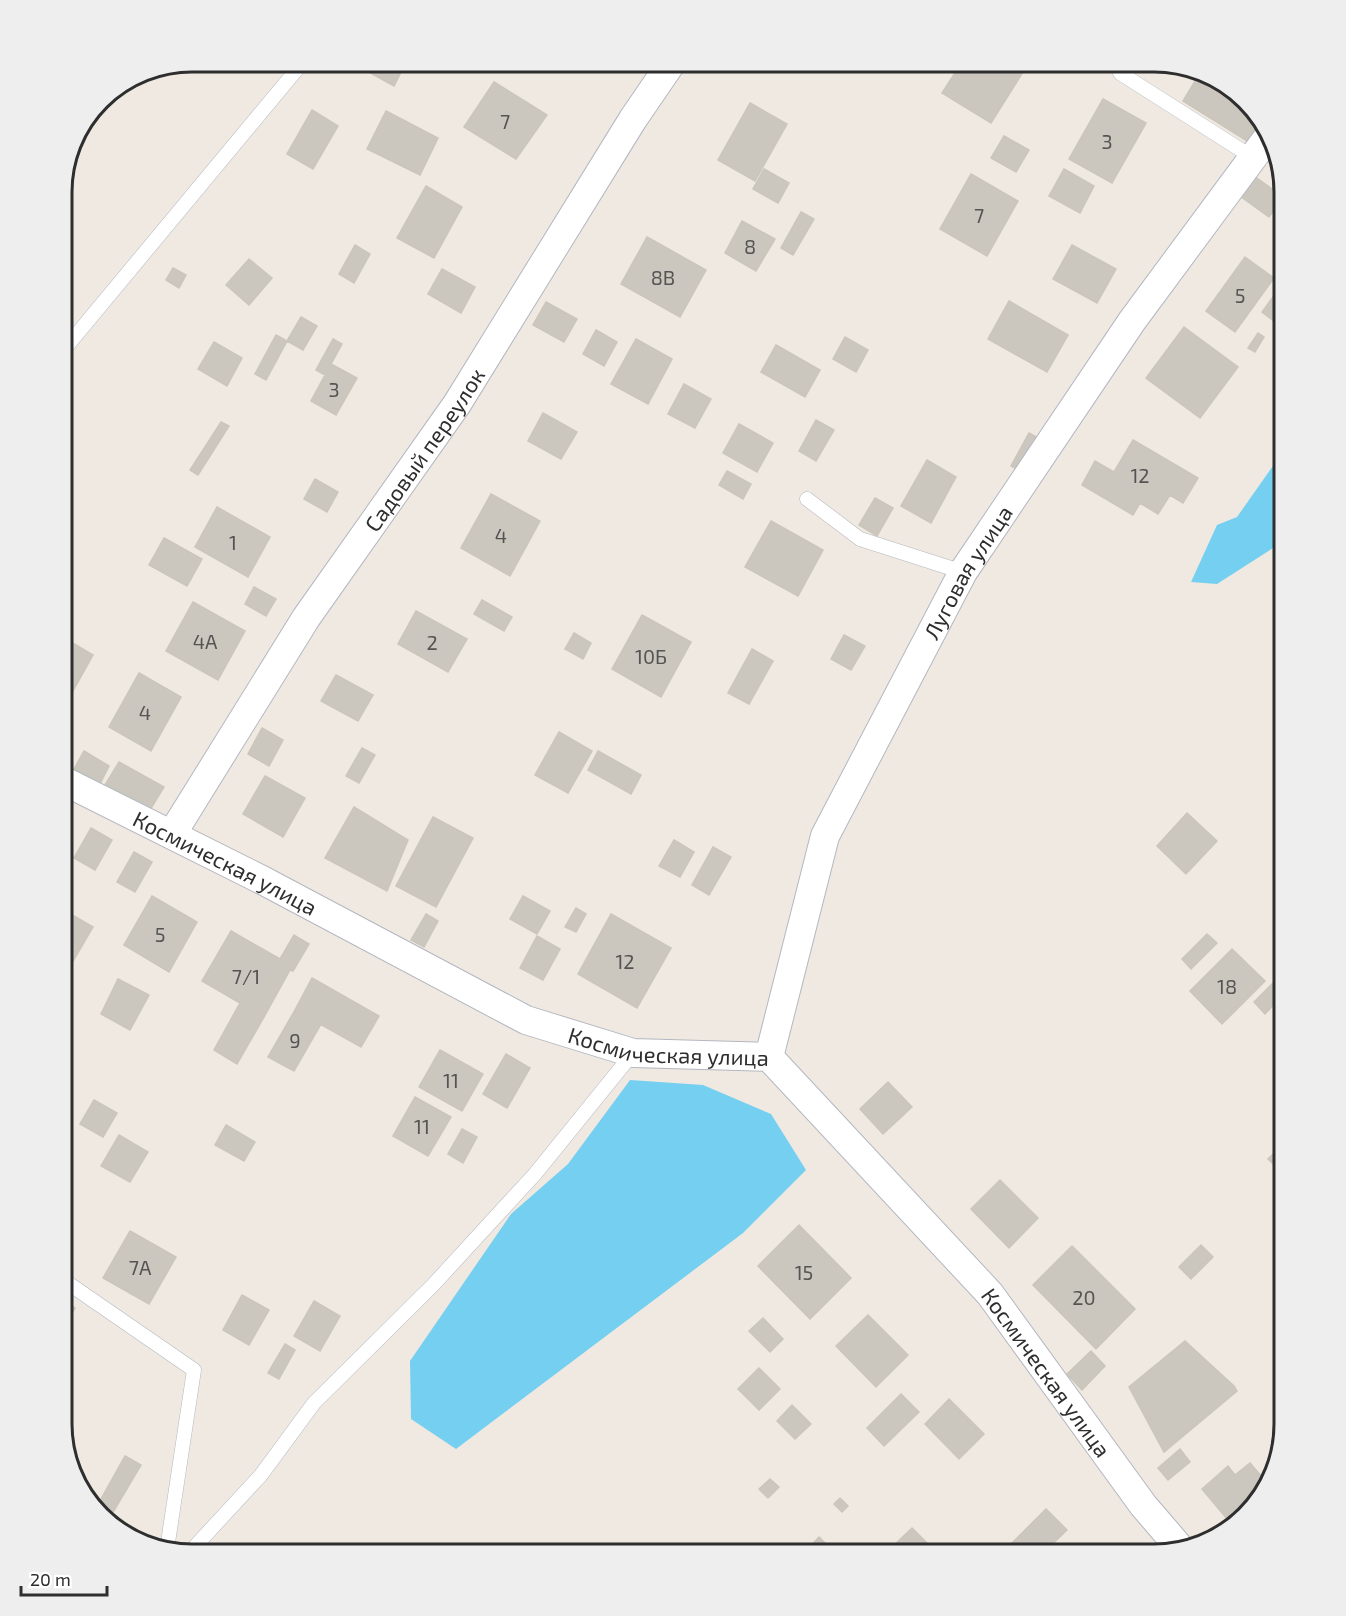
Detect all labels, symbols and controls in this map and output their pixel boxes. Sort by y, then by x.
house number: 7 [500,109,510,133]
house number: 3 [1101,129,1113,153]
house number: 7 [974,203,984,227]
house number: 8 [744,234,756,258]
house number: 8В [651,265,675,289]
house number: 5 [1235,283,1245,307]
street label: Садовый переулок [358,363,489,536]
house number: 3 [328,377,340,401]
house number: 12 [1130,463,1150,487]
street label: Луговая улица [917,500,1017,643]
house number: 4 [495,523,507,547]
house number: 1 [229,530,237,554]
house number: 4А [193,629,218,653]
house number: 2 [426,630,438,654]
house number: 10Б [635,644,667,668]
house number: 4 [139,700,151,724]
street label: Космическая улица [129,805,322,920]
house number: 5 [155,922,165,946]
house number: 12 [615,949,635,973]
house number: 7/1 [232,964,260,988]
house number: 18 [1217,974,1237,998]
street label: Космическая улица [565,1021,769,1070]
house number: 9 [289,1028,301,1052]
house number: 11 [443,1068,459,1092]
house number: 11 [414,1114,430,1138]
house number: 7А [129,1255,152,1279]
house number: 15 [795,1260,813,1284]
street label: Космическая улица [977,1282,1117,1462]
house number: 20 [1072,1285,1096,1309]
scale bar [21,1559,106,1597]
text: 20 m [30,1568,71,1590]

